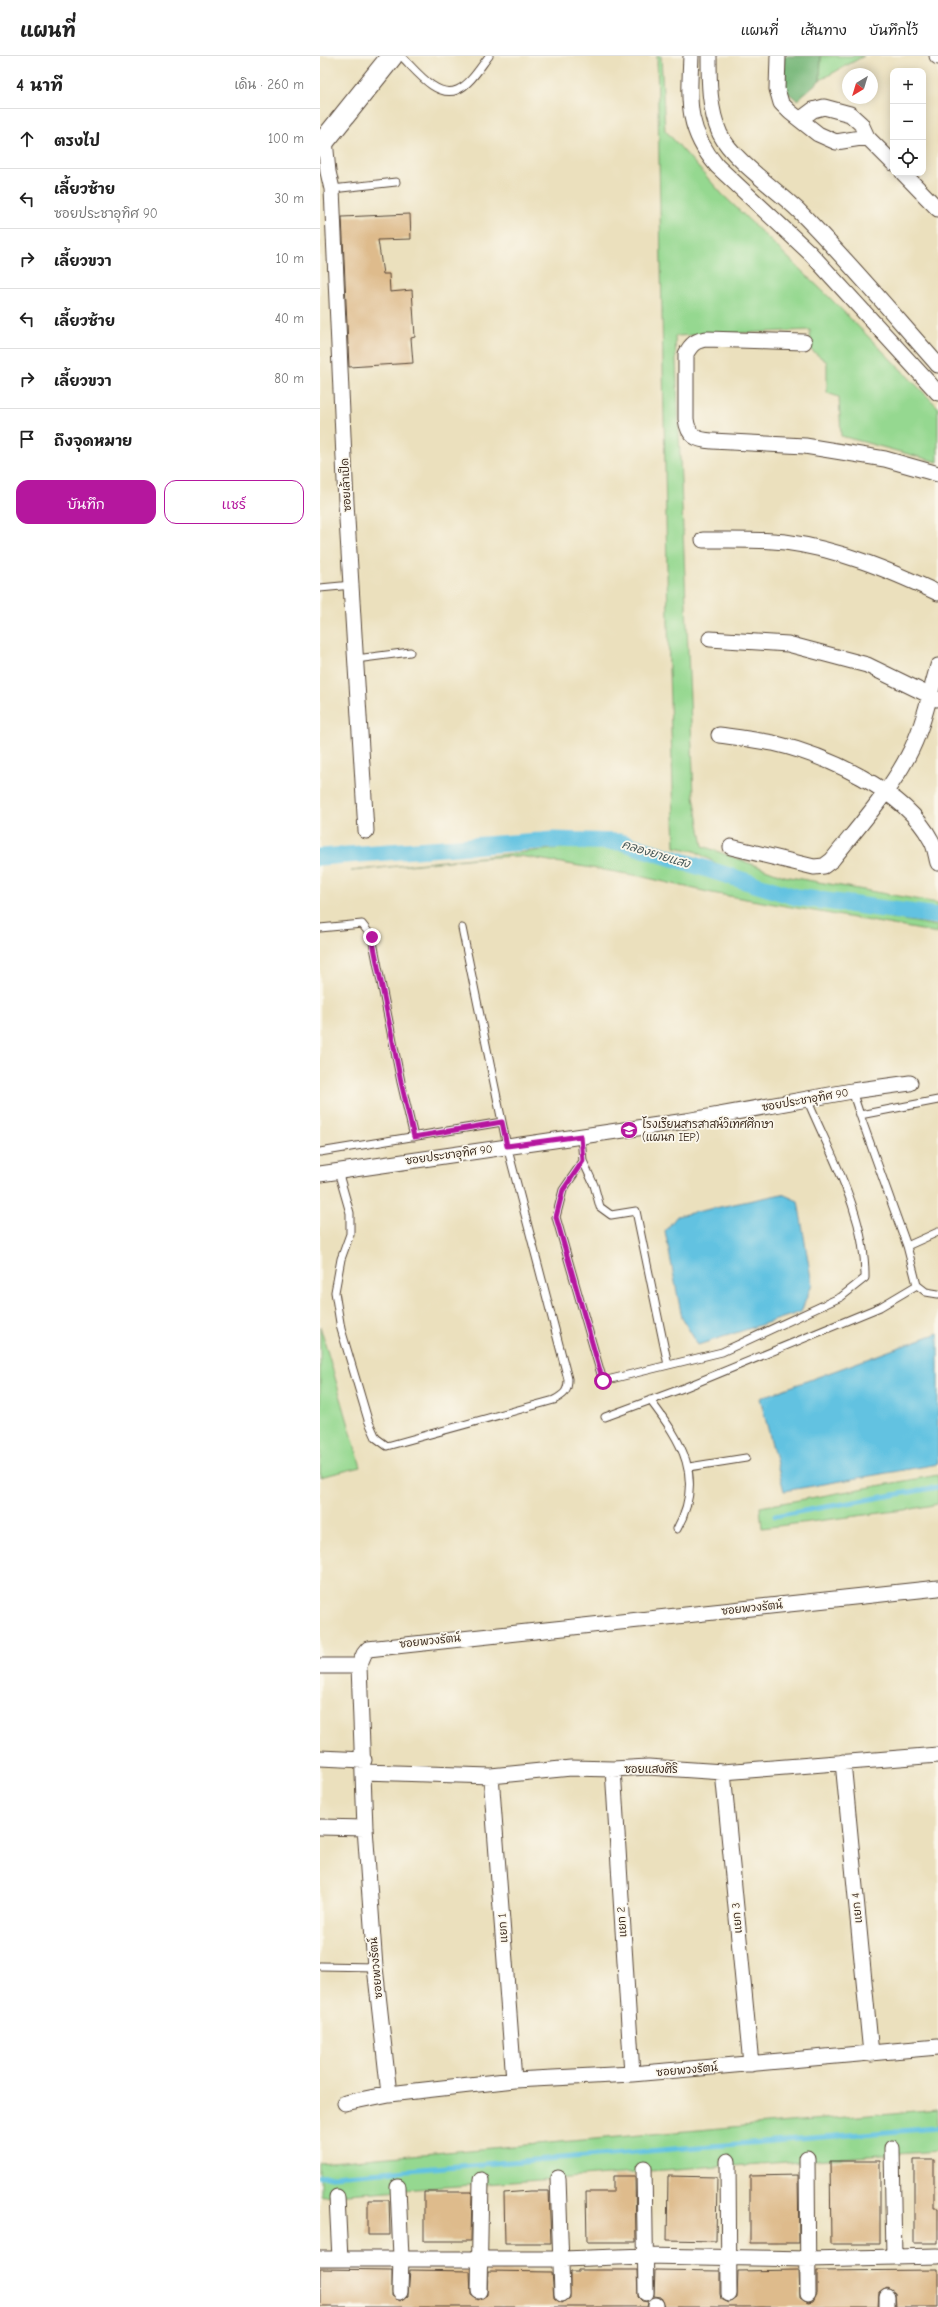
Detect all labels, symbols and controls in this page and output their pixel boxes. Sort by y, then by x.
text: แผนที่ [20,20,76,42]
text: แผนที่ [741,22,778,39]
text: เส้นทาง [800,22,847,39]
text: บันทึกไว้ [869,22,918,39]
north arrow [842,68,878,104]
map controls [890,68,926,176]
button: + [890,68,926,104]
text: 4 นาที [16,76,63,95]
text: เดิน · 260 m [234,77,304,92]
button: − [890,104,926,140]
icon: ahead [16,128,38,150]
text: 100 m [268,131,304,146]
text: ตรงไป [54,132,100,150]
button: locate [890,140,926,176]
text: เลี้ยวซ้าย [54,180,115,198]
icon: left [16,188,38,210]
text: 30 m [274,191,304,206]
text: ซอยประชาอุทิศ 90 [54,206,158,221]
icon: right [16,248,38,270]
text: 10 m [276,251,304,266]
text: เลี้ยวขวา [54,252,112,270]
icon: left [16,308,38,330]
text: 40 m [275,311,304,326]
text: เลี้ยวซ้าย [54,312,115,330]
icon: right [16,368,38,390]
text: 80 m [274,371,304,386]
text: เลี้ยวขวา [54,372,112,390]
icon: arrive [16,428,38,450]
text: ถึงจุดหมาย [54,432,132,450]
street label: ซอยเล้าเป็ด [336,458,354,512]
button: บันทึก [16,480,156,524]
button: แชร์ [164,480,304,524]
water label: คลองยายแสง [620,837,693,871]
route end [363,928,381,946]
street label: ซอยประชาอุทิศ 90 [760,1085,850,1116]
place label: โรงเรียนสารสาสน์วิเทศศึกษา (แผนก IEP) [642,1116,774,1144]
school or university icon: โรงเรียนสารสาสน์วิเทศศึกษา (แผนก IEP) [619,1120,639,1140]
street label: ซอยประชาอุทิศ 90 [405,1141,494,1170]
route start [594,1372,612,1390]
street label: ซอยพวงรัตน์ [720,1596,784,1618]
street label: ซอยพวงรัตน์ [398,1629,462,1651]
street label: ซอยแสงศิริ [624,1762,678,1776]
street label: แยก 4 [849,1892,865,1924]
street label: แยก 3 [729,1902,745,1934]
street label: แยก 2 [614,1906,630,1938]
street label: แยก 1 [495,1913,511,1943]
street label: ซอยพวงรัตน์ [365,1936,385,1999]
street label: ซอยพวงรัตน์ [656,2059,719,2079]

